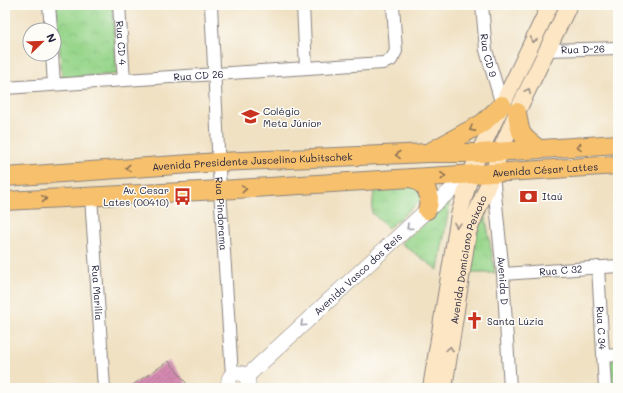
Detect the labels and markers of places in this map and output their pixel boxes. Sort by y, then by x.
place label: Colégio Meta Júnior [263,104,322,130]
school or university icon: Colégio Meta Júnior [240,107,260,127]
place label: Av. Cesar Lates (00410) [103,183,169,209]
bus stop icon: Av. Cesar Lates (00410) [172,186,192,206]
bank icon: Itaú [519,186,539,206]
place label: Itaú [542,189,562,203]
church icon: Santa Lúzia [464,311,484,331]
place label: Santa Lúzia [487,314,544,328]

